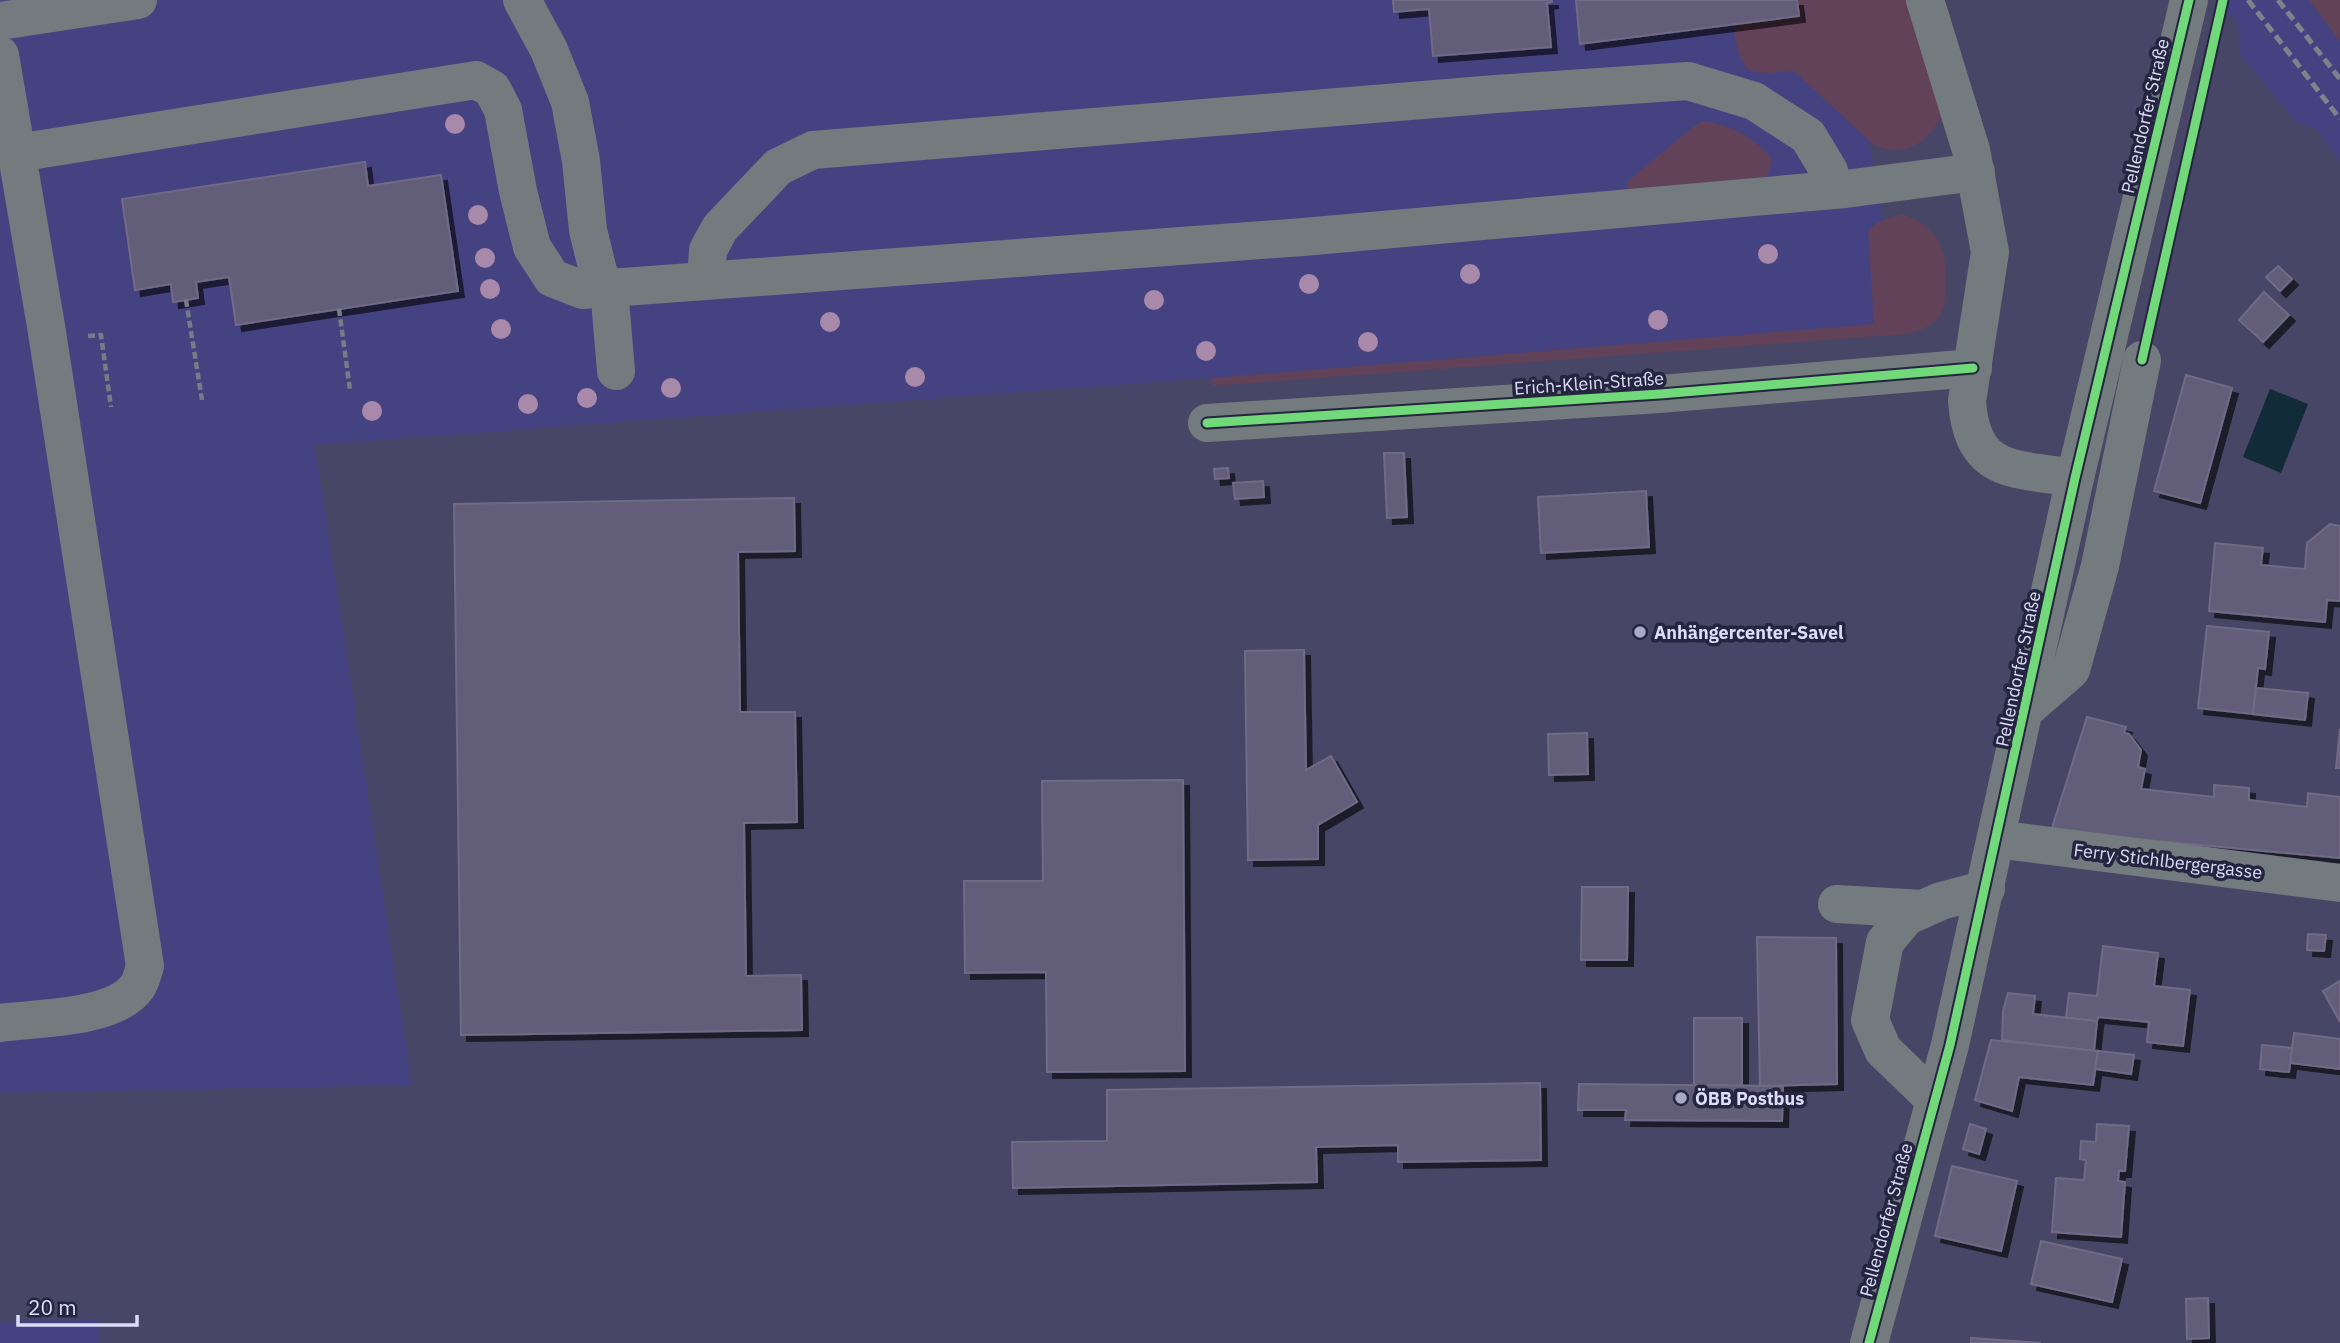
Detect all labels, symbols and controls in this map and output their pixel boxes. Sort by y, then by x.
street label: Pellendorfer Straße [2116,36,2174,196]
street label: Erich-Klein-Straße [1513,366,1665,400]
street label: Pellendorfer Straße [1990,589,2046,749]
place label: Anhängercenter-Savel [1654,621,1844,644]
marker: Anhängercenter-Savel [1632,624,1648,640]
street label: Ferry Stichlbergergasse [2072,838,2264,884]
place label: ÖBB Postbus [1695,1087,1804,1110]
marker: ÖBB Postbus [1673,1090,1689,1106]
street label: Pellendorfer Straße [1854,1140,1918,1299]
scale bar [18,1284,136,1328]
text: 20 m [28,1293,77,1321]

